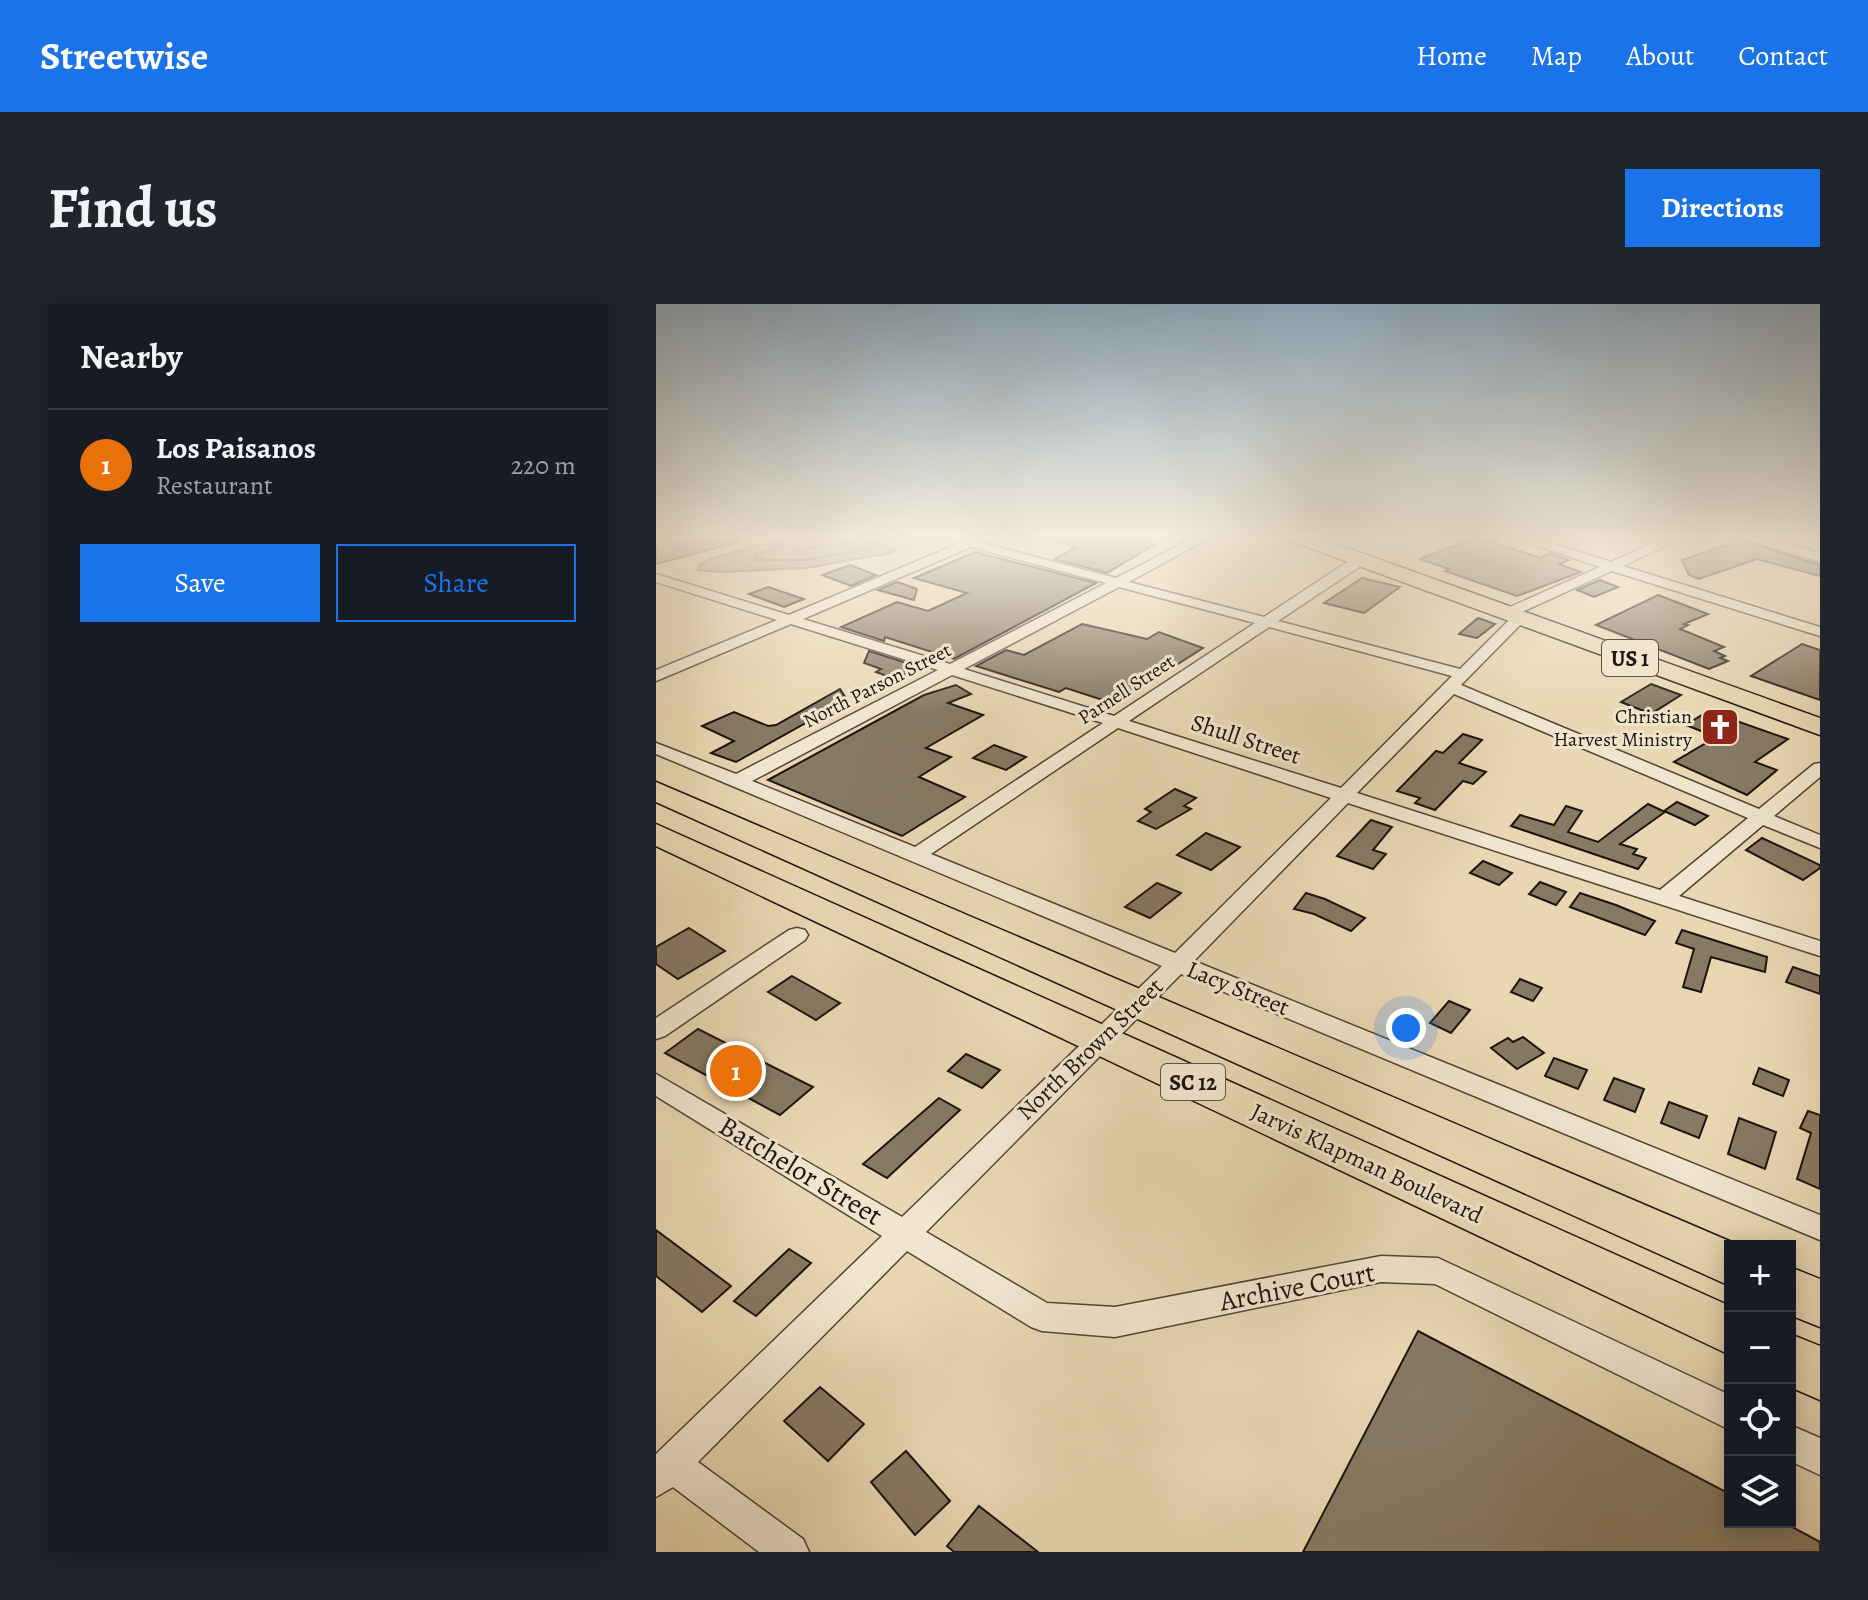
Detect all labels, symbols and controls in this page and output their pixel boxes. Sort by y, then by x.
text: Streetwise [40,30,208,82]
text: Home [1416,37,1487,75]
text: Map [1531,37,1582,75]
text: About [1626,37,1694,75]
text: Contact [1738,37,1828,75]
button: Directions [1625,169,1820,247]
text: Find us [48,170,218,246]
text: Nearby [80,333,183,380]
text: Los Paisanos [156,428,316,468]
text: 1 [101,448,111,483]
text: 220 m [511,448,576,483]
text: Restaurant [156,468,273,503]
button: Save [80,544,320,622]
button: Share [336,544,576,622]
street label: North Parson Street [799,636,956,734]
road number: US 1 [1602,640,1658,676]
street label: Parnell Street [1073,648,1180,731]
place label: Christian Harvest Ministry [1553,703,1693,753]
street label: Shull Street [1187,706,1305,772]
church icon: Christian Harvest Ministry [1699,706,1741,748]
street label: Lacy Street [1182,953,1294,1023]
street label: North Brown Street [1010,971,1170,1127]
your location [1386,1008,1426,1048]
pin: 1 [710,1041,762,1101]
road number: SC 12 [1161,1064,1225,1100]
street label: Jarvis Klapman Boulevard [1246,1095,1488,1231]
street label: Batchelor Street [712,1107,889,1235]
map controls [1724,1240,1796,1528]
button: + [1724,1240,1796,1312]
street label: Archive Court [1215,1253,1378,1321]
button: − [1724,1312,1796,1384]
button: locate [1724,1384,1796,1456]
button: layers [1724,1456,1796,1528]

